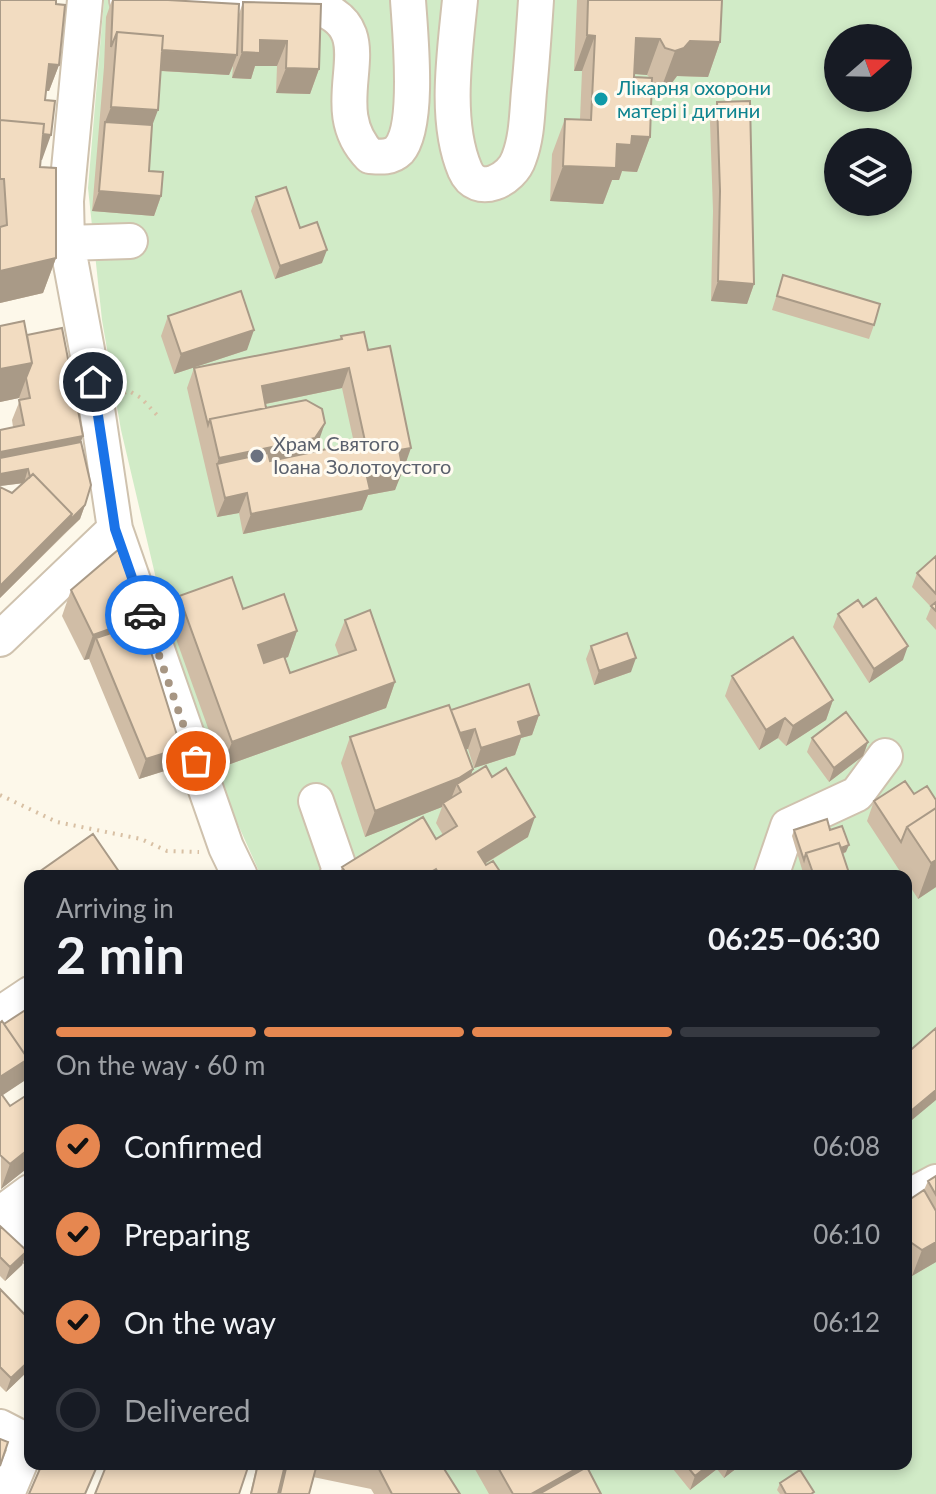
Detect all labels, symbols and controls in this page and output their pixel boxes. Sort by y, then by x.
north arrow [824,24,912,112]
map controls [824,24,912,216]
place label: Лікарня охорони матері і дитини [616,75,771,122]
marker: Лікарня охорони матері і дитини [592,90,610,108]
button: layers [824,128,912,216]
pin [59,348,127,416]
icon: home [71,360,115,404]
place label: Храм Святого Іоана Золотоустого [273,431,451,478]
marker: Храм Святого Іоана Золотоустого [248,447,266,465]
courier [105,575,185,655]
icon: car [123,593,167,637]
pin [162,727,230,795]
icon: bag [174,739,218,783]
text: Arriving in [56,892,174,924]
text: 06:25–06:30 [708,920,880,956]
text: 2 min [56,923,185,985]
text: On the way · 60 m [56,1049,265,1081]
icon: check [56,1124,100,1168]
text: Confirmed [124,1128,263,1164]
text: 06:08 [813,1130,880,1162]
icon: check [56,1212,100,1256]
text: Preparing [124,1216,250,1252]
text: 06:10 [813,1218,880,1250]
icon: check [56,1300,100,1344]
text: On the way [124,1304,276,1340]
text: 06:12 [813,1306,880,1338]
text: Delivered [124,1392,251,1428]

